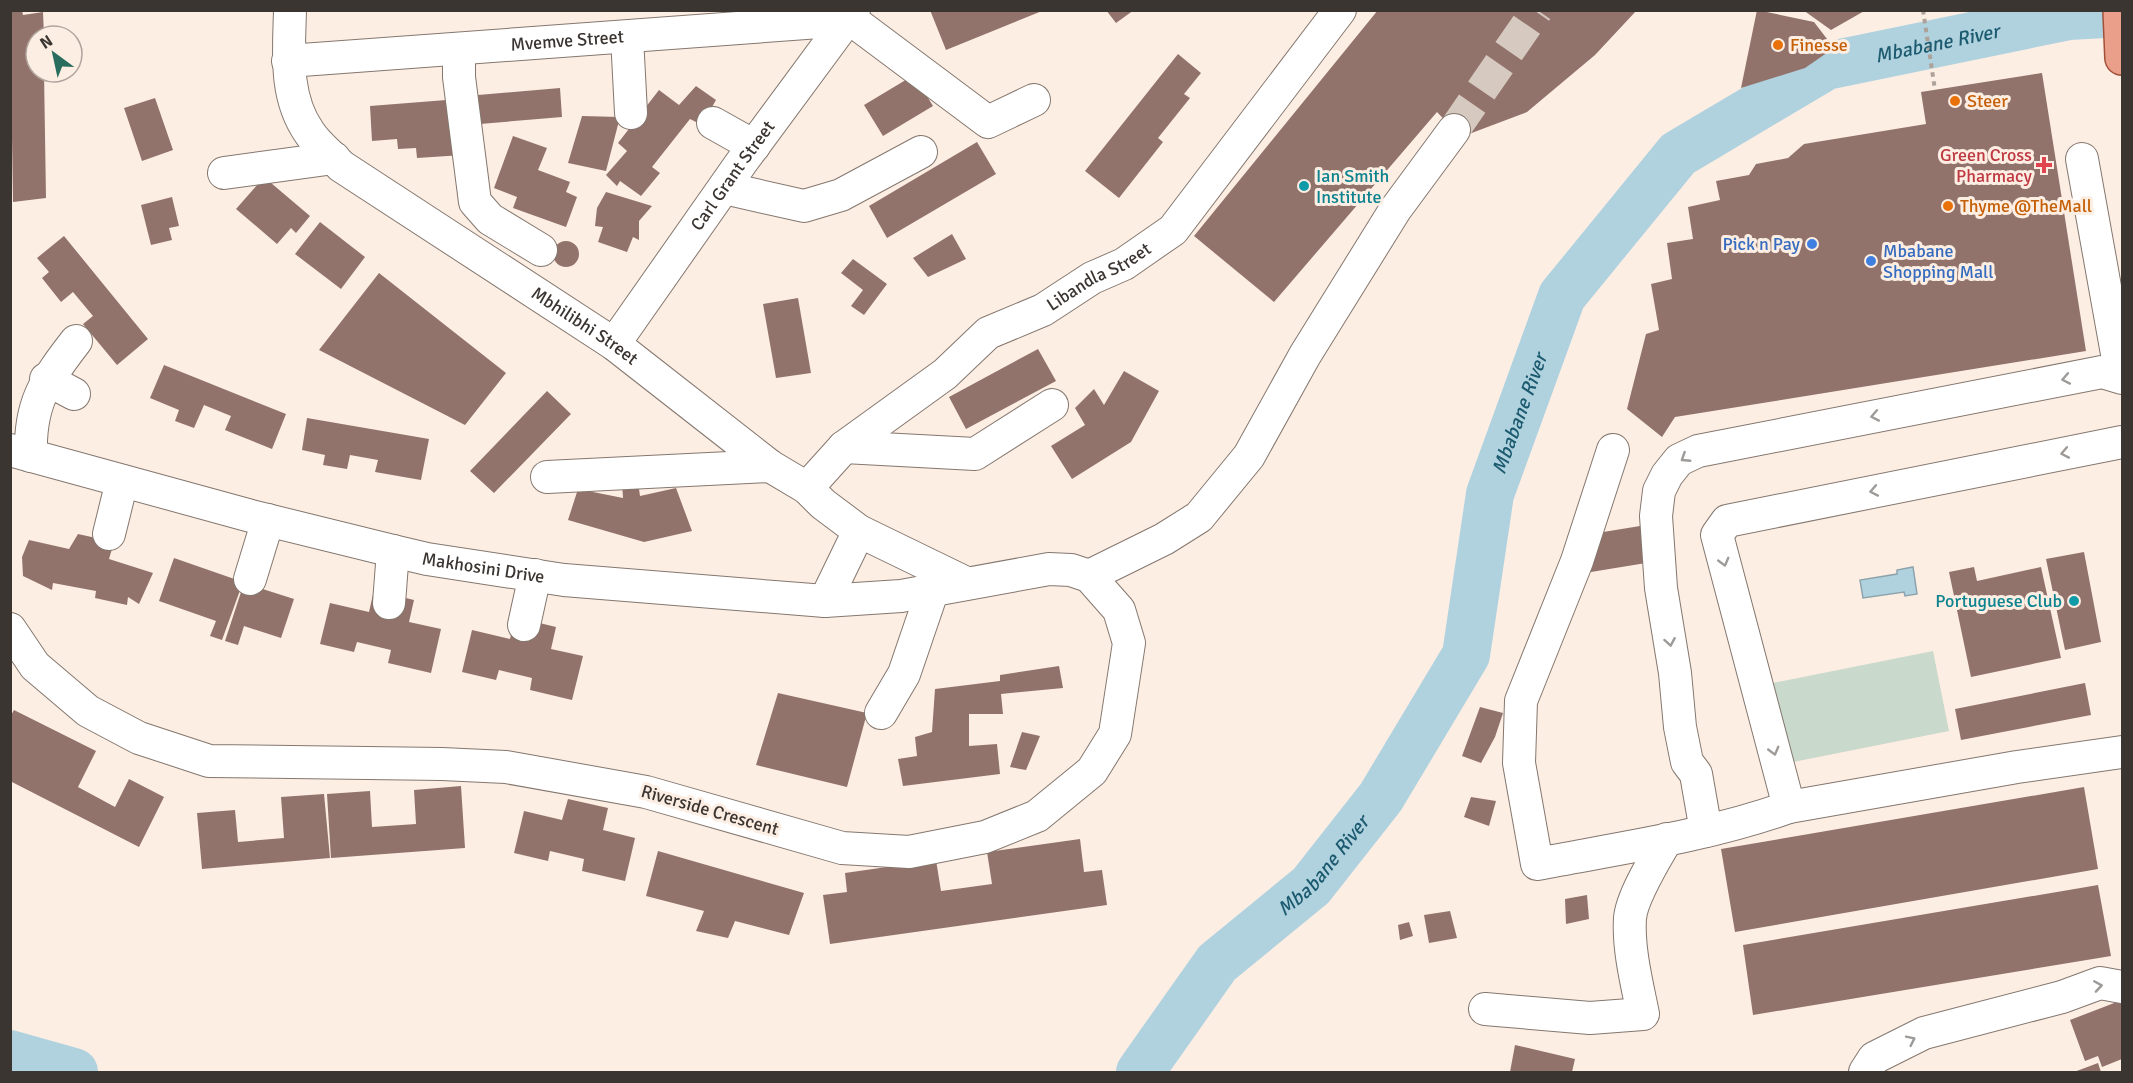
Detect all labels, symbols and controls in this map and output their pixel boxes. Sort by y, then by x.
water label: Mbabane River [1873,18,2004,68]
north arrow [24,24,84,84]
street label: Mvemve Street [510,25,625,56]
text: N [36,31,56,54]
place label: Finesse [1790,34,1848,56]
marker: Finesse [1771,38,1785,52]
place label: Steer [1967,90,2008,112]
marker: Steer [1948,94,1962,108]
street label: Carl Grant Street [686,116,780,235]
place label: Green Cross Pharmacy [1940,144,2033,187]
marker: Green Cross Pharmacy [2037,158,2051,172]
place label: Ian Smith Institute [1316,165,1389,208]
marker: Ian Smith Institute [1297,179,1311,193]
place label: Thyme @TheMall [1960,195,2092,217]
marker: Thyme @TheMall [1941,199,1955,213]
place label: Pick n Pay [1723,233,1801,255]
marker: Pick n Pay [1805,237,1819,251]
street label: Libandla Street [1042,238,1155,316]
place label: Mbabane Shopping Mall [1883,240,1993,283]
marker: Mbabane Shopping Mall [1864,254,1878,268]
street label: Mbhilibhi Street [527,282,642,370]
water label: Mbabane River [1486,347,1553,477]
one-way arrow [2061,372,2071,385]
one-way arrow [1870,409,1880,422]
one-way arrow [2060,446,2070,459]
one-way arrow [1681,451,1692,462]
one-way arrow [1869,484,1879,497]
street label: Makhosini Drive [420,547,546,588]
one-way arrow [1717,557,1730,567]
place label: Portuguese Club [1935,590,2062,612]
marker: Portuguese Club [2067,594,2081,608]
one-way arrow [1663,636,1676,646]
one-way arrow [1767,745,1779,756]
street label: Riverside Crescent [639,780,781,840]
water label: Mbabane River [1272,808,1376,921]
one-way arrow [2093,981,2103,993]
one-way arrow [1905,1035,1916,1047]

